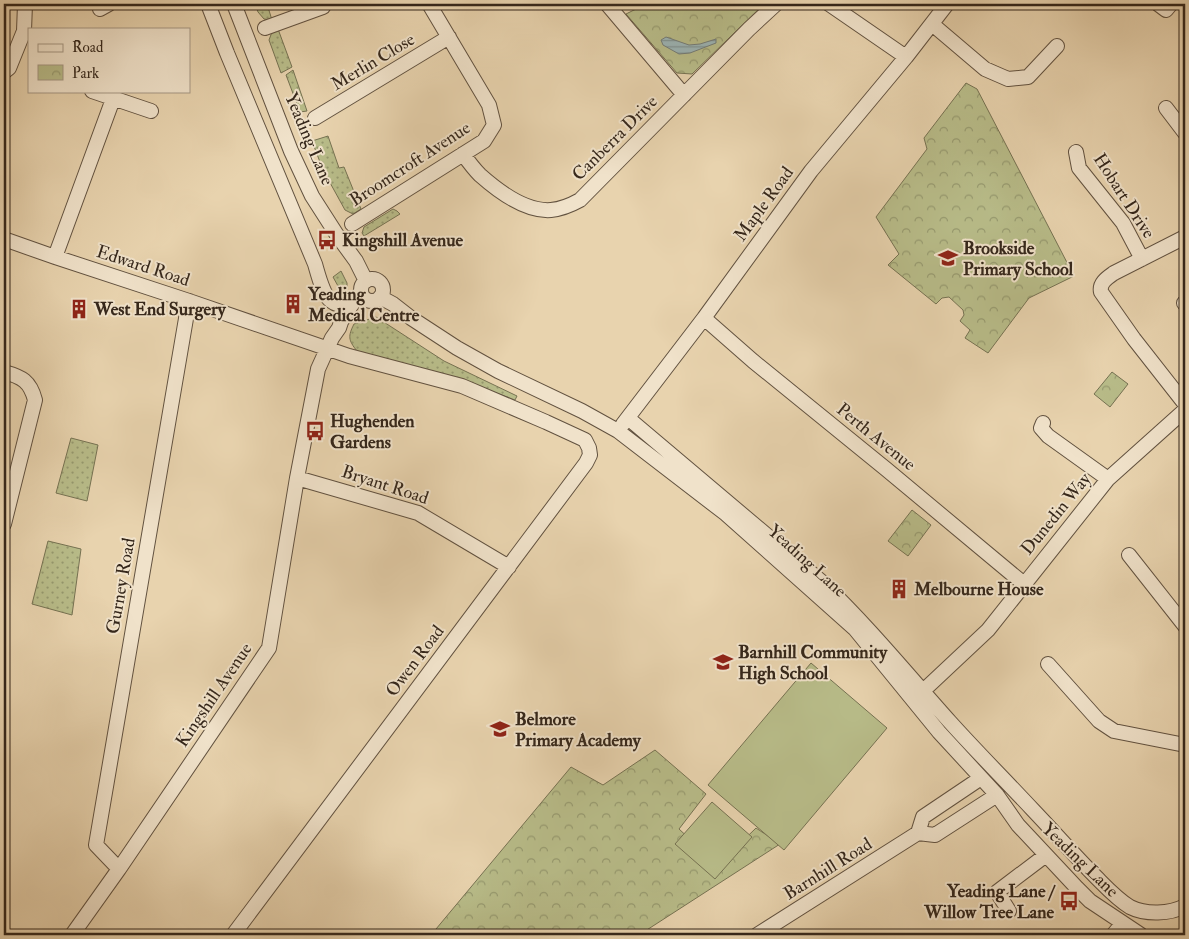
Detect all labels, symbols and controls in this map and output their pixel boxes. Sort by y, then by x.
legend [28,28,190,92]
street label: Merlin Close [327,28,420,96]
text: Road [72,38,104,57]
text: Park [72,64,99,83]
street label: Yeading Lane [279,89,339,189]
street label: Canberra Drive [567,90,663,186]
street label: Broomcroft Avenue [345,116,475,212]
street label: Hobart Drive [1088,149,1160,243]
street label: Maple Road [729,162,799,246]
bus stop icon: Kingshill Avenue [316,229,338,251]
place label: Kingshill Avenue [342,229,463,252]
place label: Brookside Primary School [963,237,1074,281]
street label: Edward Road [93,240,193,292]
school or university icon: Brookside Primary School [937,247,959,269]
place label: Yeading Medical Centre [307,283,420,327]
building icon: Yeading Medical Centre [282,293,304,315]
building icon: West End Surgery [68,298,90,320]
place label: West End Surgery [93,298,227,321]
street label: Perth Avenue [832,398,921,476]
place label: Hughenden Gardens [330,410,415,454]
bus stop icon: Hughenden Gardens [304,420,326,442]
street label: Bryant Road [339,460,432,510]
street label: Dunedin Way [1016,467,1097,560]
street label: Yeading Lane [763,520,852,603]
street label: Gurney Road [101,536,141,636]
building icon: Melbourne House [888,578,910,600]
place label: Melbourne House [913,578,1044,601]
street label: Owen Road [381,620,449,701]
street label: Kingshill Avenue [171,638,258,752]
place label: Barnhill Community High School [738,641,888,685]
school or university icon: Barnhill Community High School [712,651,734,673]
place label: Belmore Primary Academy [515,708,642,752]
school or university icon: Belmore Primary Academy [489,718,511,740]
street label: Yeading Lane [1037,818,1124,903]
street label: Barnhill Road [779,833,877,905]
place label: Yeading Lane / Willow Tree Lane [923,880,1056,924]
bus stop icon: Yeading Lane / Willow Tree Lane [1058,890,1080,912]

